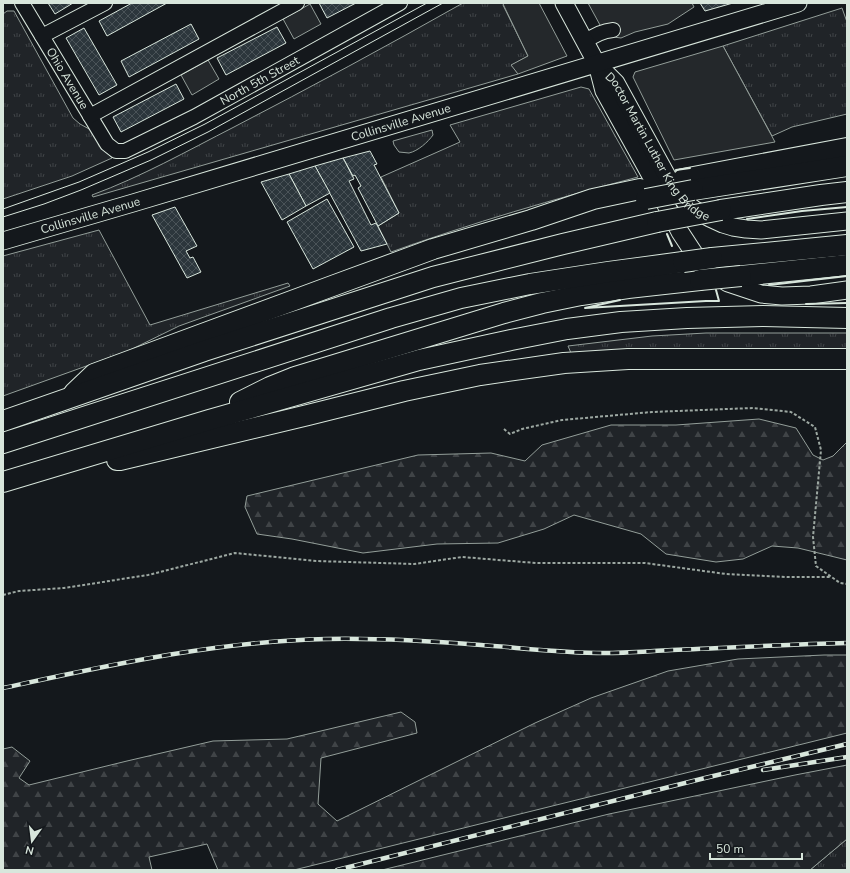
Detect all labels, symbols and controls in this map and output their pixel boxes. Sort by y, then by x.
street label: Ohio Avenue [43,44,92,112]
street label: North 5th Street [217,52,303,109]
street label: Doctor Martin Luther King Bridge [602,69,713,224]
street label: Collinsville Avenue [349,100,452,145]
street label: Collinsville Avenue [39,193,142,238]
north arrow [12,821,52,861]
scale bar [710,835,802,861]
text: 50 m [716,841,744,857]
text: N [24,842,36,858]

